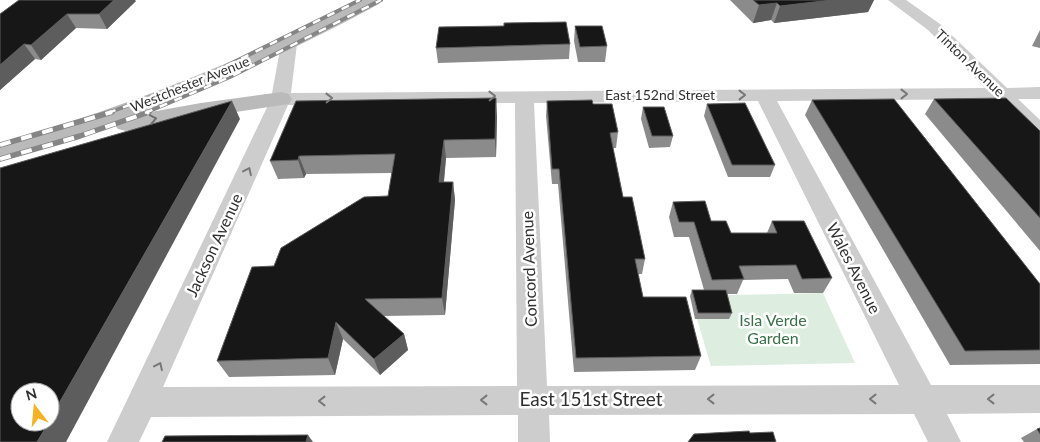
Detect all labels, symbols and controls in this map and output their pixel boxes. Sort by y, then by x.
street label: Tinton Avenue [932,25,1008,100]
street label: Westchester Avenue [128,52,252,115]
street label: East 152nd Street [605,86,715,103]
one-way arrow [901,89,909,99]
one-way arrow [738,90,746,100]
one-way arrow [488,91,496,101]
one-way arrow [326,93,334,103]
one-way arrow [148,114,157,124]
one-way arrow [242,167,252,176]
street label: Jackson Avenue [181,190,246,299]
street label: Concord Avenue [517,211,540,327]
street label: Wales Avenue [823,219,885,316]
park label: Isla Verde Garden [739,310,807,347]
one-way arrow [153,362,163,371]
north arrow [10,382,60,432]
text: N [24,384,39,404]
street label: East 151st Street [519,387,663,410]
one-way arrow [707,394,714,404]
one-way arrow [869,394,877,404]
one-way arrow [987,394,995,404]
one-way arrow [480,395,488,405]
one-way arrow [317,396,325,406]

